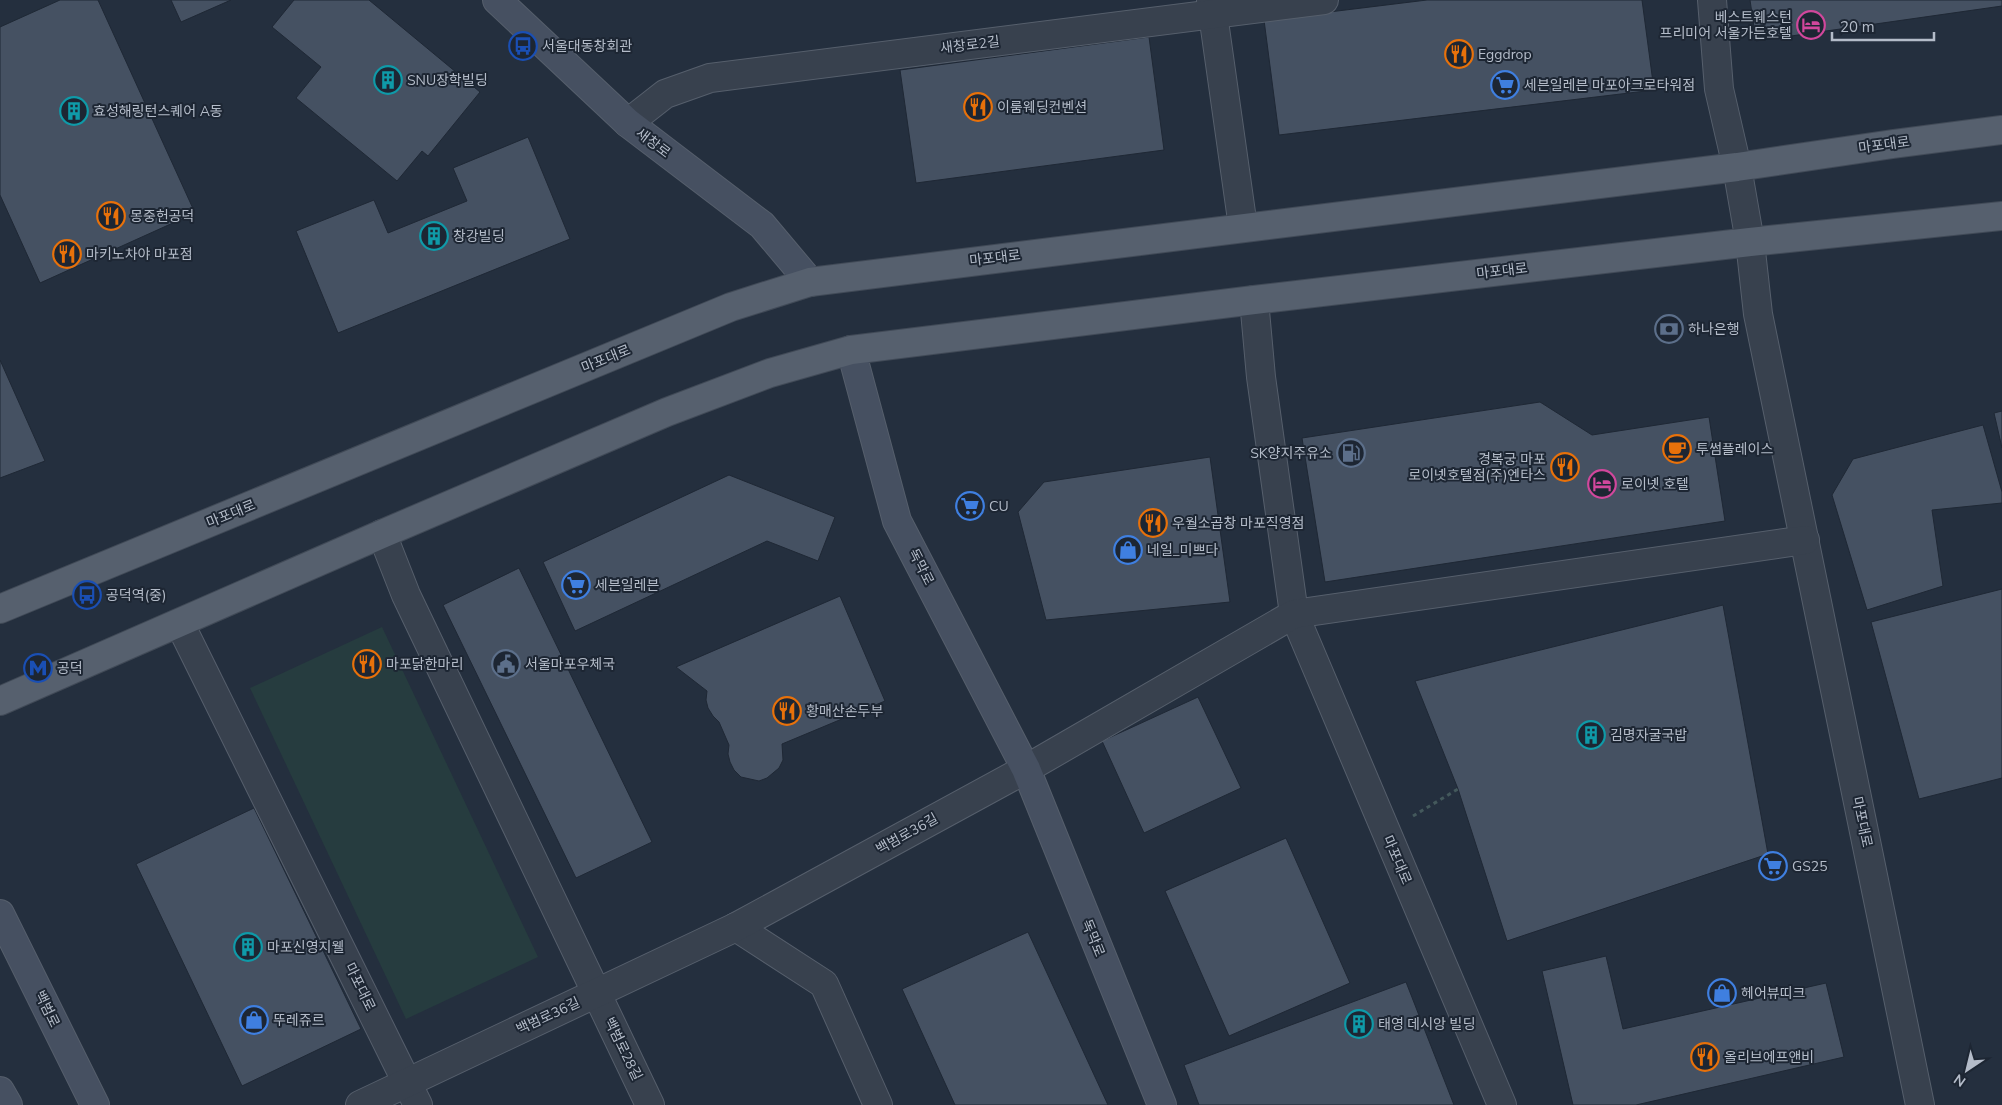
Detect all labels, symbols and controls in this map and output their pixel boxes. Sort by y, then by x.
place label: 베스트웨스턴 프리미어 서울가든호텔 [1660,8,1792,43]
hotel icon: 베스트웨스턴 프리미어 서울가든호텔 [1796,10,1826,40]
scale bar [1832,10,1934,42]
text: 20 m [1840,17,1875,37]
bus stop icon: 서울대동창회관 [508,31,538,61]
street label: 새창로2길 [939,32,1001,58]
place label: 서울대동창회관 [542,37,632,56]
restaurant icon: Eggdrop [1444,39,1474,69]
place label: Eggdrop [1478,45,1532,64]
building icon: SNU장학빌딩 [373,65,403,95]
supermarket icon: 세븐일레븐 마포아크로타워점 [1490,70,1520,100]
place label: SNU장학빌딩 [407,71,488,90]
place label: 세븐일레븐 마포아크로타워점 [1524,76,1695,95]
restaurant icon: 이룸웨딩컨벤션 [963,92,993,122]
building icon: 효성해링턴스퀘어 A동 [59,96,89,126]
place label: 이룸웨딩컨벤션 [997,98,1087,117]
place label: 효성해링턴스퀘어 A동 [93,102,223,121]
street label: 새창로 [632,124,674,162]
street label: 마포대로 [1857,132,1911,158]
restaurant icon: 몽중헌공덕 [96,201,126,231]
place label: 몽중헌공덕 [130,207,194,226]
building icon: 창강빌딩 [419,221,449,251]
place label: 창강빌딩 [453,227,505,246]
restaurant icon: 마키노차야 마포점 [52,239,82,269]
place label: 마키노차야 마포점 [86,245,193,264]
street label: 마포대로 [968,245,1022,271]
street label: 마포대로 [1475,258,1529,284]
bank icon: 하나은행 [1654,314,1684,344]
place label: 하나은행 [1688,320,1740,339]
street label: 마포대로 [579,340,634,377]
cafe icon: 투썸플레이스 [1662,434,1692,464]
fuel station icon: SK양지주유소 [1336,438,1366,468]
place label: 투썸플레이스 [1696,440,1773,459]
place label: SK양지주유소 [1250,444,1332,463]
place label: 경복궁 마포 로이넷호텔점(주)엔타스 [1408,450,1546,485]
restaurant icon: 경복궁 마포 로이넷호텔점(주)엔타스 [1550,452,1580,482]
hotel icon: 로이넷 호텔 [1587,469,1617,499]
place label: 로이넷 호텔 [1621,475,1689,494]
supermarket icon: CU [955,491,985,521]
street label: 마포대로 [204,495,259,532]
place label: CU [989,497,1009,516]
restaurant icon: 우월소곱창 마포직영점 [1138,508,1168,538]
place label: 우월소곱창 마포직영점 [1172,514,1304,533]
shop icon: 네일_미쁘다 [1113,535,1143,565]
place label: 네일_미쁘다 [1147,541,1219,560]
street label: 독막로 [904,545,938,589]
supermarket icon: 세븐일레븐 [561,570,591,600]
place label: 세븐일레븐 [595,576,660,595]
bus stop icon: 공덕역(중) [72,580,102,610]
place label: 공덕역(중) [106,586,166,605]
restaurant icon: 마포닭한마리 [352,649,382,679]
public building icon: 서울마포우체국 [491,649,521,679]
metro station icon: 공덕 [23,653,53,683]
place label: 마포닭한마리 [386,655,463,674]
place label: 서울마포우체국 [525,655,615,674]
place label: 공덕 [57,659,83,678]
restaurant icon: 황매산손두부 [772,696,802,726]
place label: 황매산손두부 [806,702,883,721]
building icon: 김명자굴국밥 [1576,720,1606,750]
place label: 김명자굴국밥 [1610,726,1687,745]
street label: 마포대로 [1847,795,1877,849]
street label: 백범로36길 [873,809,941,859]
street label: 마포대로 [1378,833,1416,888]
supermarket icon: GS25 [1758,851,1788,881]
place label: GS25 [1792,857,1828,876]
street label: 독막로 [1077,917,1109,960]
building icon: 마포신영지웰 [233,932,263,962]
place label: 마포신영지웰 [267,938,344,957]
street label: 마포대로 [340,960,380,1014]
shop icon: 헤어뷰띠크 [1707,978,1737,1008]
place label: 헤어뷰띠크 [1741,984,1806,1003]
street label: 백범로 [30,987,64,1031]
street label: 백범로36길 [513,993,583,1039]
shop icon: 뚜레쥬르 [239,1005,269,1035]
building icon: 태영 데시앙 빌딩 [1344,1009,1374,1039]
place label: 뚜레쥬르 [273,1011,325,1030]
street label: 백범로28길 [599,1014,647,1084]
place label: 태영 데시앙 빌딩 [1378,1015,1475,1034]
restaurant icon: 올리브에프앤비 [1690,1042,1720,1072]
north arrow [1942,1045,1992,1095]
place label: 올리브에프앤비 [1724,1048,1814,1067]
text: N [1950,1069,1970,1091]

